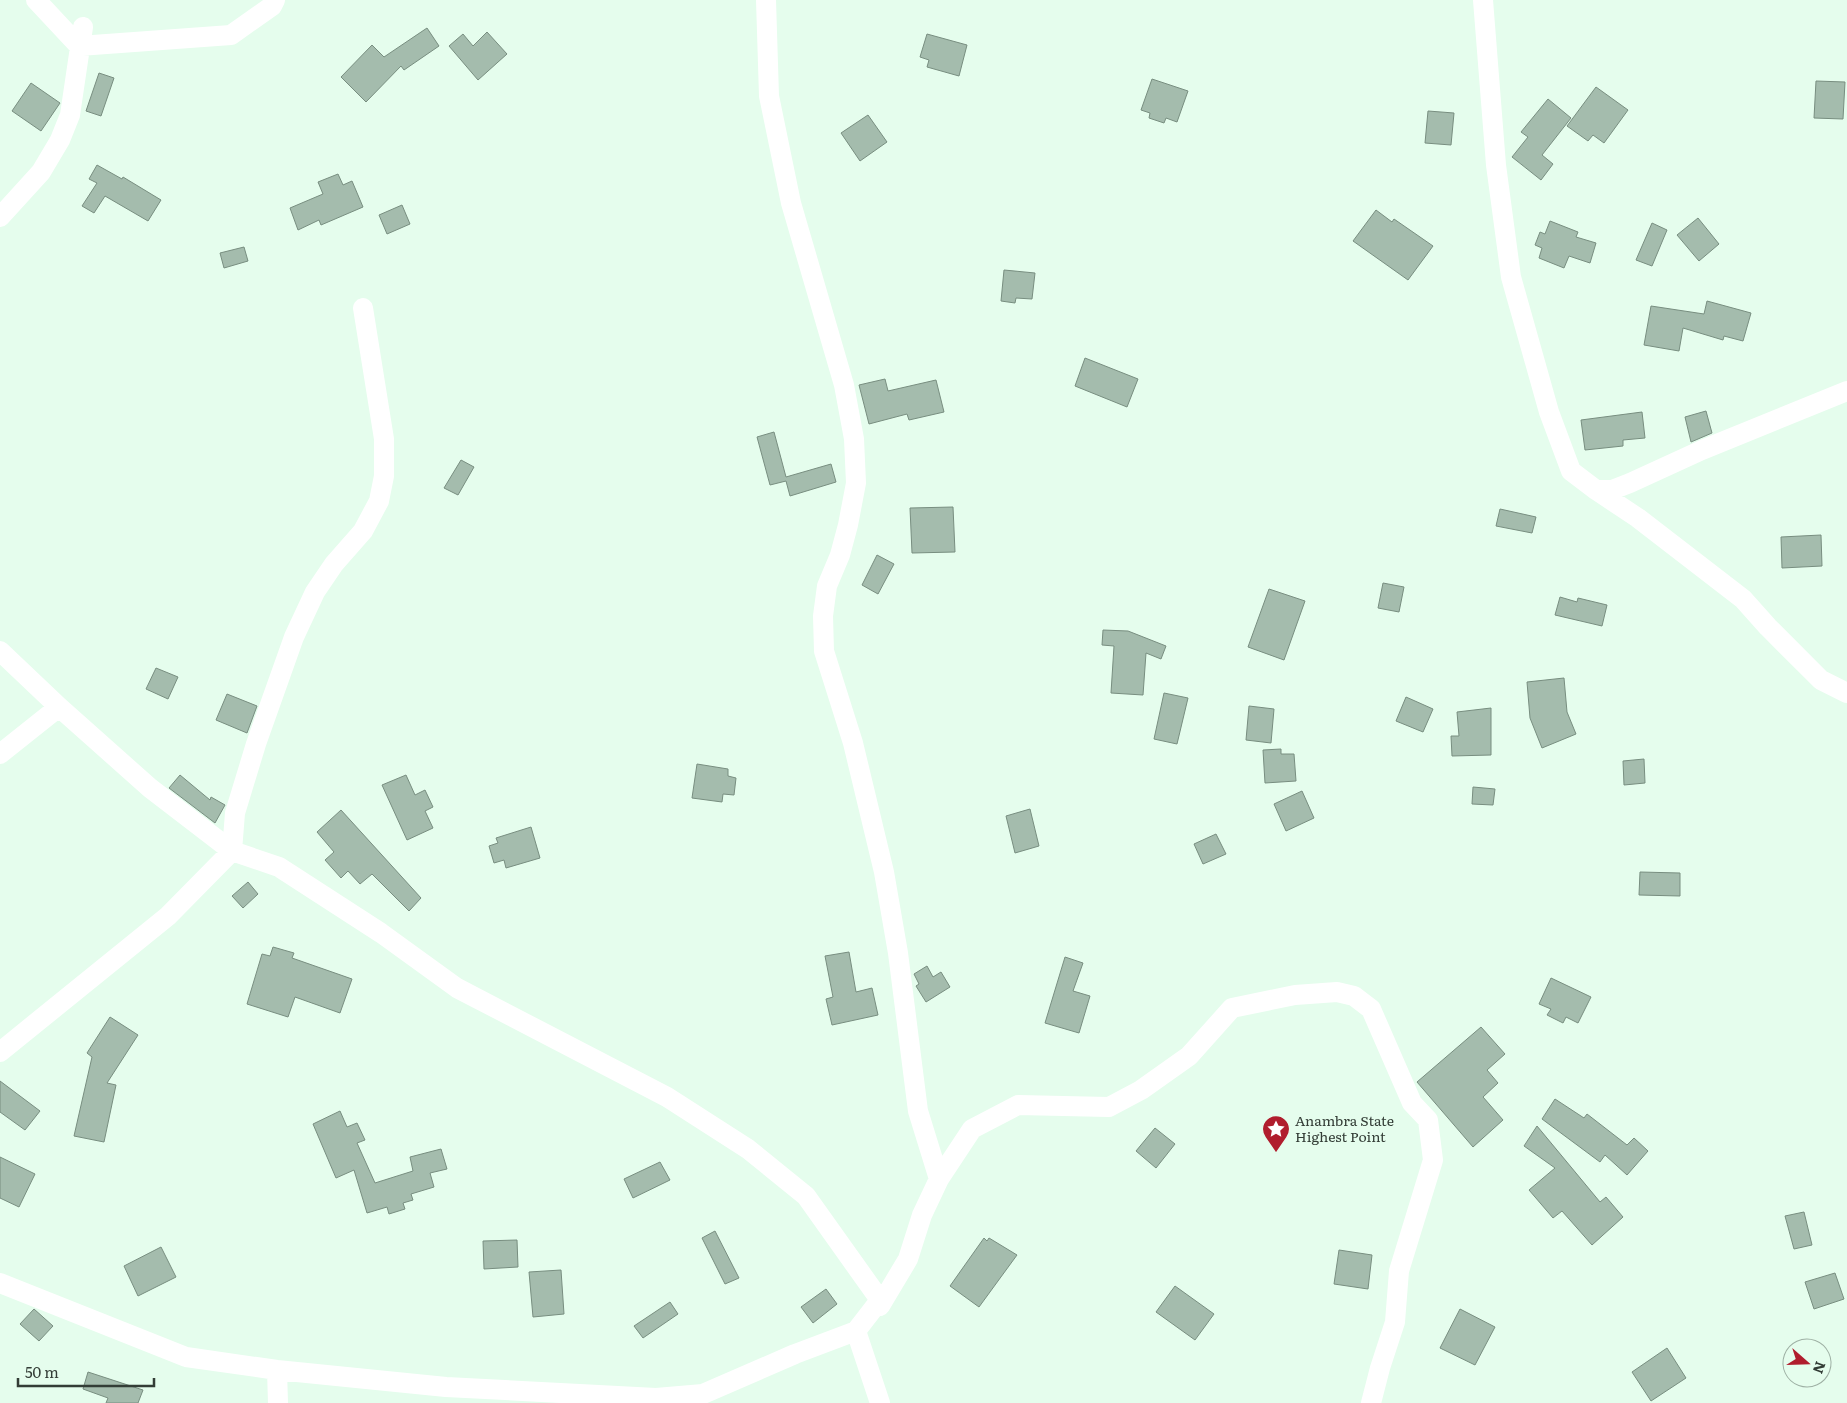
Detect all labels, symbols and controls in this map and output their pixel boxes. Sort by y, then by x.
place label: Anambra State Highest Point [1295,1110,1394,1146]
place icon: Anambra State Highest Point [1261,1114,1291,1153]
north arrow [1782,1338,1832,1388]
scale bar [18,1356,154,1388]
text: N [1809,1359,1832,1377]
text: 50 m [25,1360,59,1383]

